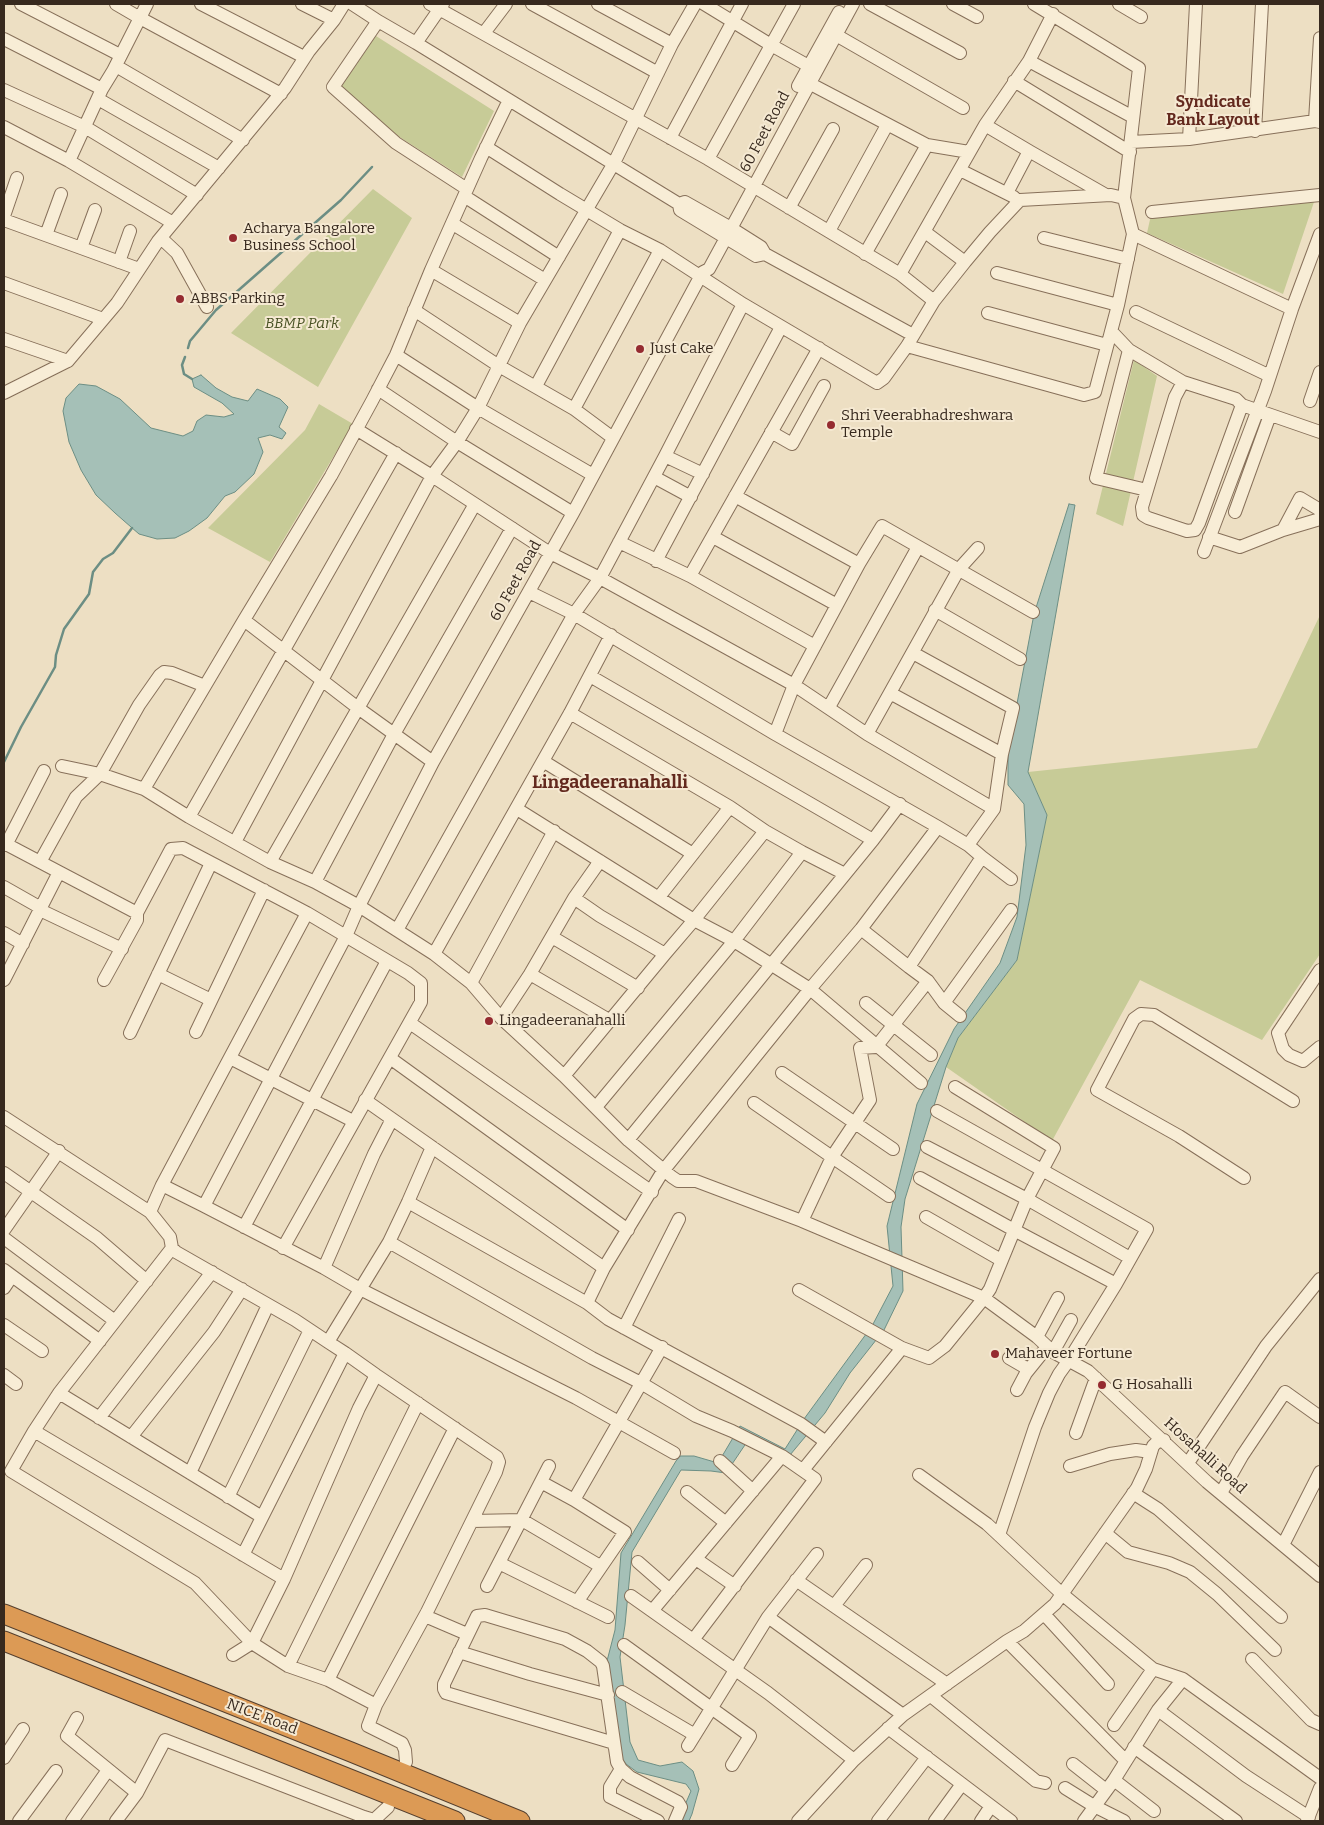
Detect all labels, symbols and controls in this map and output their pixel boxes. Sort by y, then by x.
street label: 60 Feet Road [736,88,794,176]
district label: Syndicate Bank Layout [1166,93,1260,131]
place label: Acharya Bangalore Business School [243,220,375,255]
marker: Acharya Bangalore Business School [227,232,239,244]
place label: ABBS Parking [190,290,285,308]
marker: ABBS Parking [174,293,186,305]
park label: BBMP Park [265,315,339,333]
place label: Just Cake [650,340,713,358]
marker: Just Cake [634,343,646,355]
place label: Shri Veerabhadreshwara Temple [841,407,1013,442]
marker: Shri Veerabhadreshwara Temple [825,419,837,431]
street label: 60 Feet Road [486,538,546,624]
district label: Lingadeeranahalli [532,772,688,794]
place label: Lingadeeranahalli [499,1012,625,1030]
marker: Lingadeeranahalli [483,1015,495,1027]
place label: Mahaveer Fortune [1005,1345,1133,1363]
marker: Mahaveer Fortune [989,1348,1001,1360]
place label: G Hosahalli [1112,1376,1192,1394]
marker: G Hosahalli [1096,1379,1108,1391]
street label: Hosahalli Road [1160,1414,1250,1498]
street label: NICE Road [224,1695,300,1739]

